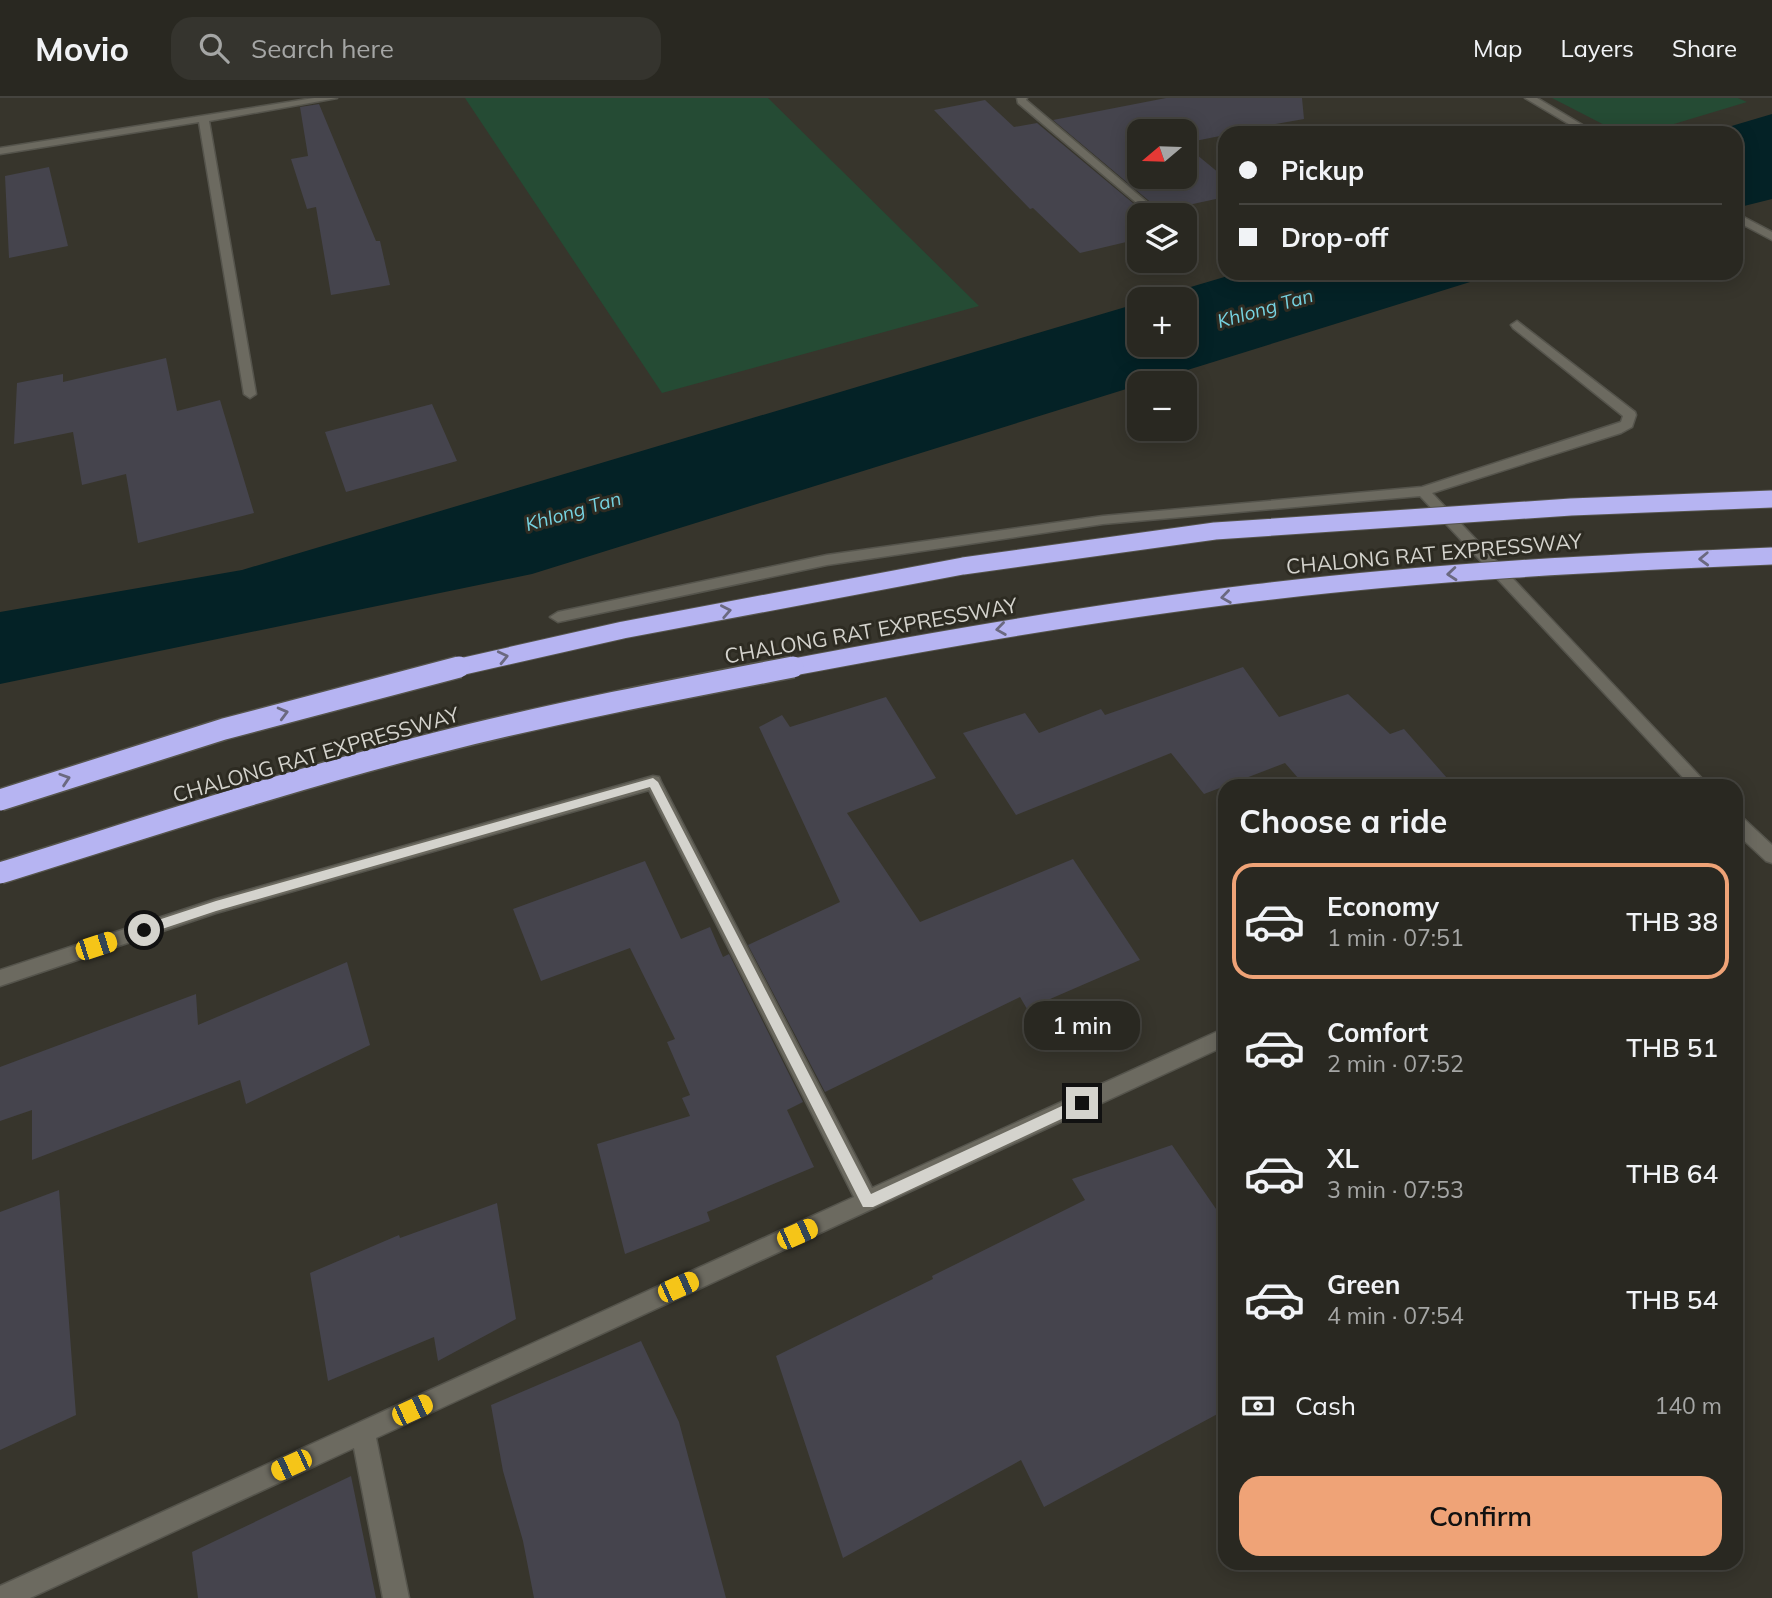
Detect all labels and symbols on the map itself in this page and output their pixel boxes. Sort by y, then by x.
north arrow [1127,119,1197,189]
water label: Khlong Tan [1214,283,1316,333]
water label: Khlong Tan [522,486,624,536]
street label: CHALONG RAT EXPRESSWAY [1285,527,1583,579]
one-way arrow [1698,551,1709,566]
one-way arrow [1447,566,1458,581]
one-way arrow [1220,589,1232,604]
street label: CHALONG RAT EXPRESSWAY [722,591,1019,669]
one-way arrow [720,604,732,619]
one-way arrow [995,621,1007,636]
one-way arrow [497,651,509,666]
street label: CHALONG RAT EXPRESSWAY [170,701,462,807]
one-way arrow [277,707,289,722]
one-way arrow [59,773,71,788]
route start [128,914,160,946]
car [73,930,120,962]
callout: 1 min [1024,1002,1140,1051]
route end [1066,1087,1098,1119]
car [774,1216,821,1252]
car [655,1269,702,1305]
car [389,1392,436,1428]
car [268,1447,315,1483]

